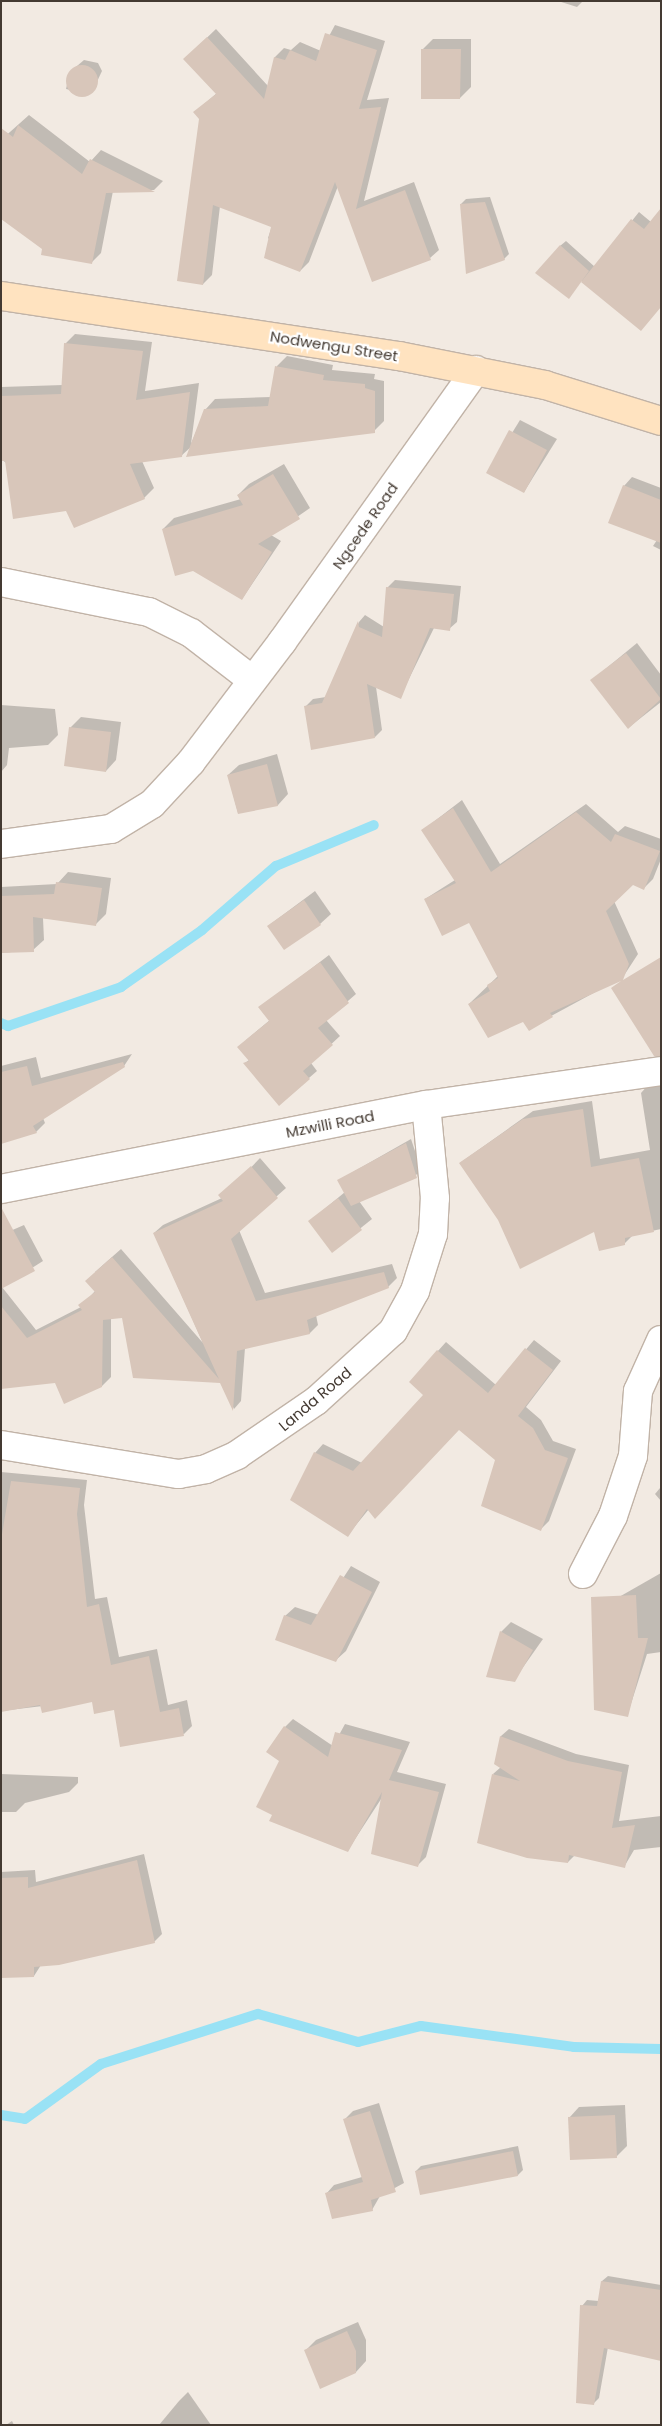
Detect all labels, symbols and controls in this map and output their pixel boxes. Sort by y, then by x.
street label: Nodwengu Street [269,327,399,365]
street label: Ngcede Road [329,479,401,573]
street label: Mzwilli Road [284,1107,376,1141]
street label: Landa Road [275,1363,355,1435]

